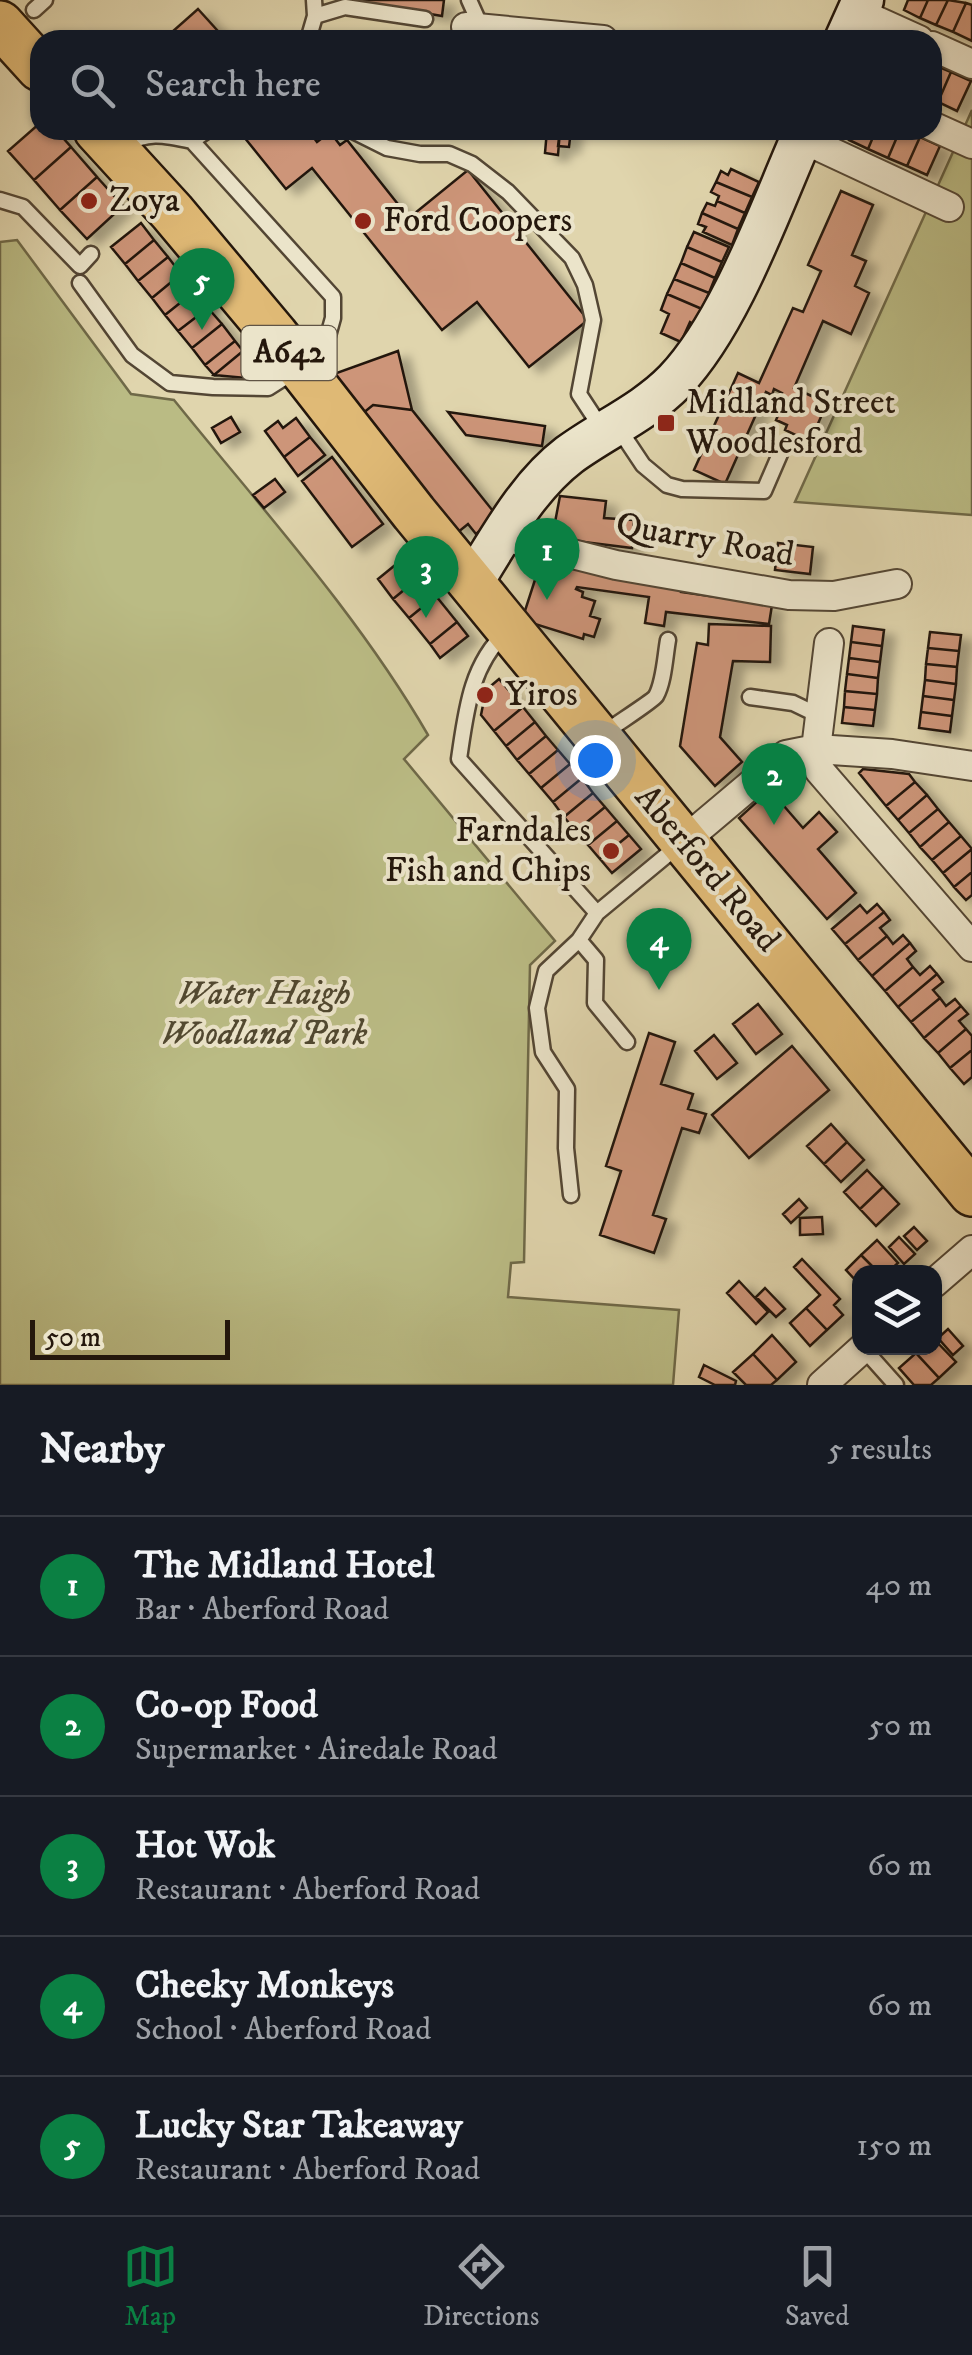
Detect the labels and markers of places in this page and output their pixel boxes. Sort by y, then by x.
place label: Zoya [109,179,180,223]
marker: Zoya [78,190,100,212]
place label: Ford Coopers [383,199,572,243]
marker: Ford Coopers [352,210,374,232]
pin: 5 [170,248,234,330]
place label: Midland Street Woodlesford [685,381,896,465]
marker: Midland Street Woodlesford [655,412,677,434]
pin: 1 [514,518,580,600]
pin: 3 [394,536,458,618]
place label: Yiros [505,673,578,717]
marker: Yiros [474,684,496,706]
pin: 2 [742,742,806,825]
place label: Farndales Fish and Chips [385,809,591,893]
marker: Farndales Fish and Chips [600,840,622,862]
pin: 4 [626,908,692,990]

